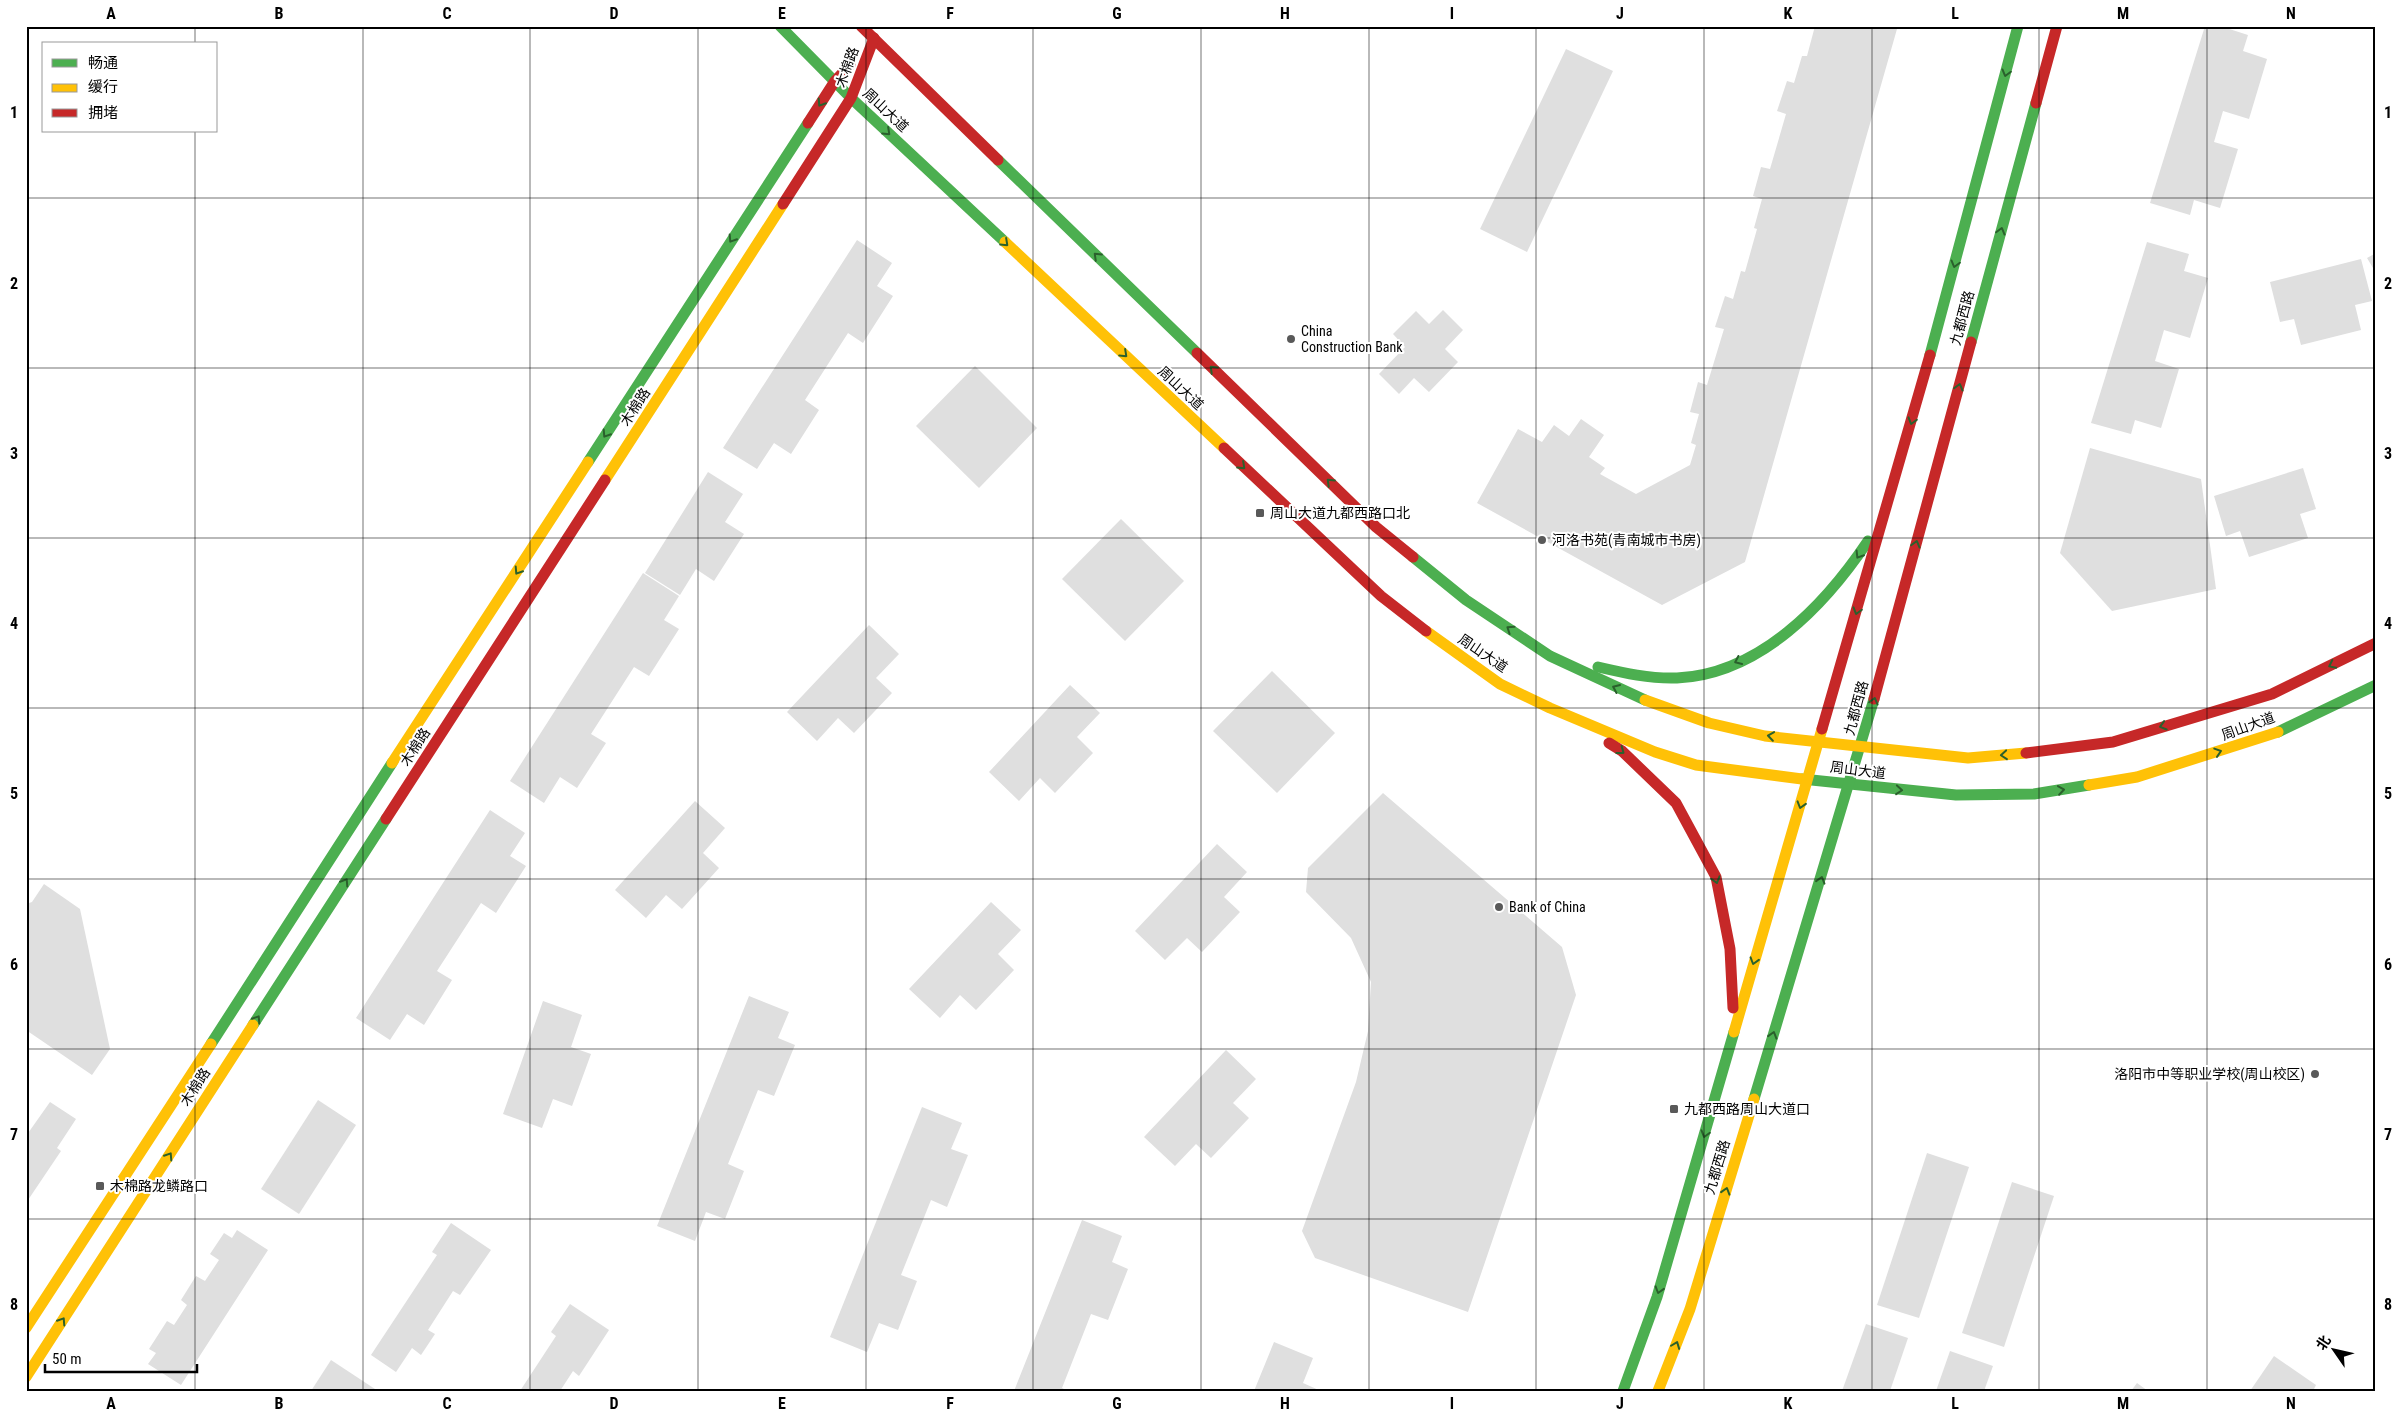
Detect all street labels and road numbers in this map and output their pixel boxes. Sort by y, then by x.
street label: 木棉路 [832,45,862,89]
street label: 周山大道 [860,85,912,135]
street label: 九都西路 [1947,289,1977,347]
street label: 周山大道 [1155,363,1207,413]
street label: 木棉路 [617,385,653,429]
street label: 周山大道 [1455,631,1511,675]
street label: 九都西路 [1841,679,1871,737]
street label: 周山大道 [2219,709,2277,743]
street label: 木棉路 [397,725,433,769]
street label: 周山大道 [1829,759,1887,781]
street label: 木棉路 [177,1065,213,1109]
street label: 九都西路 [1701,1138,1733,1196]

